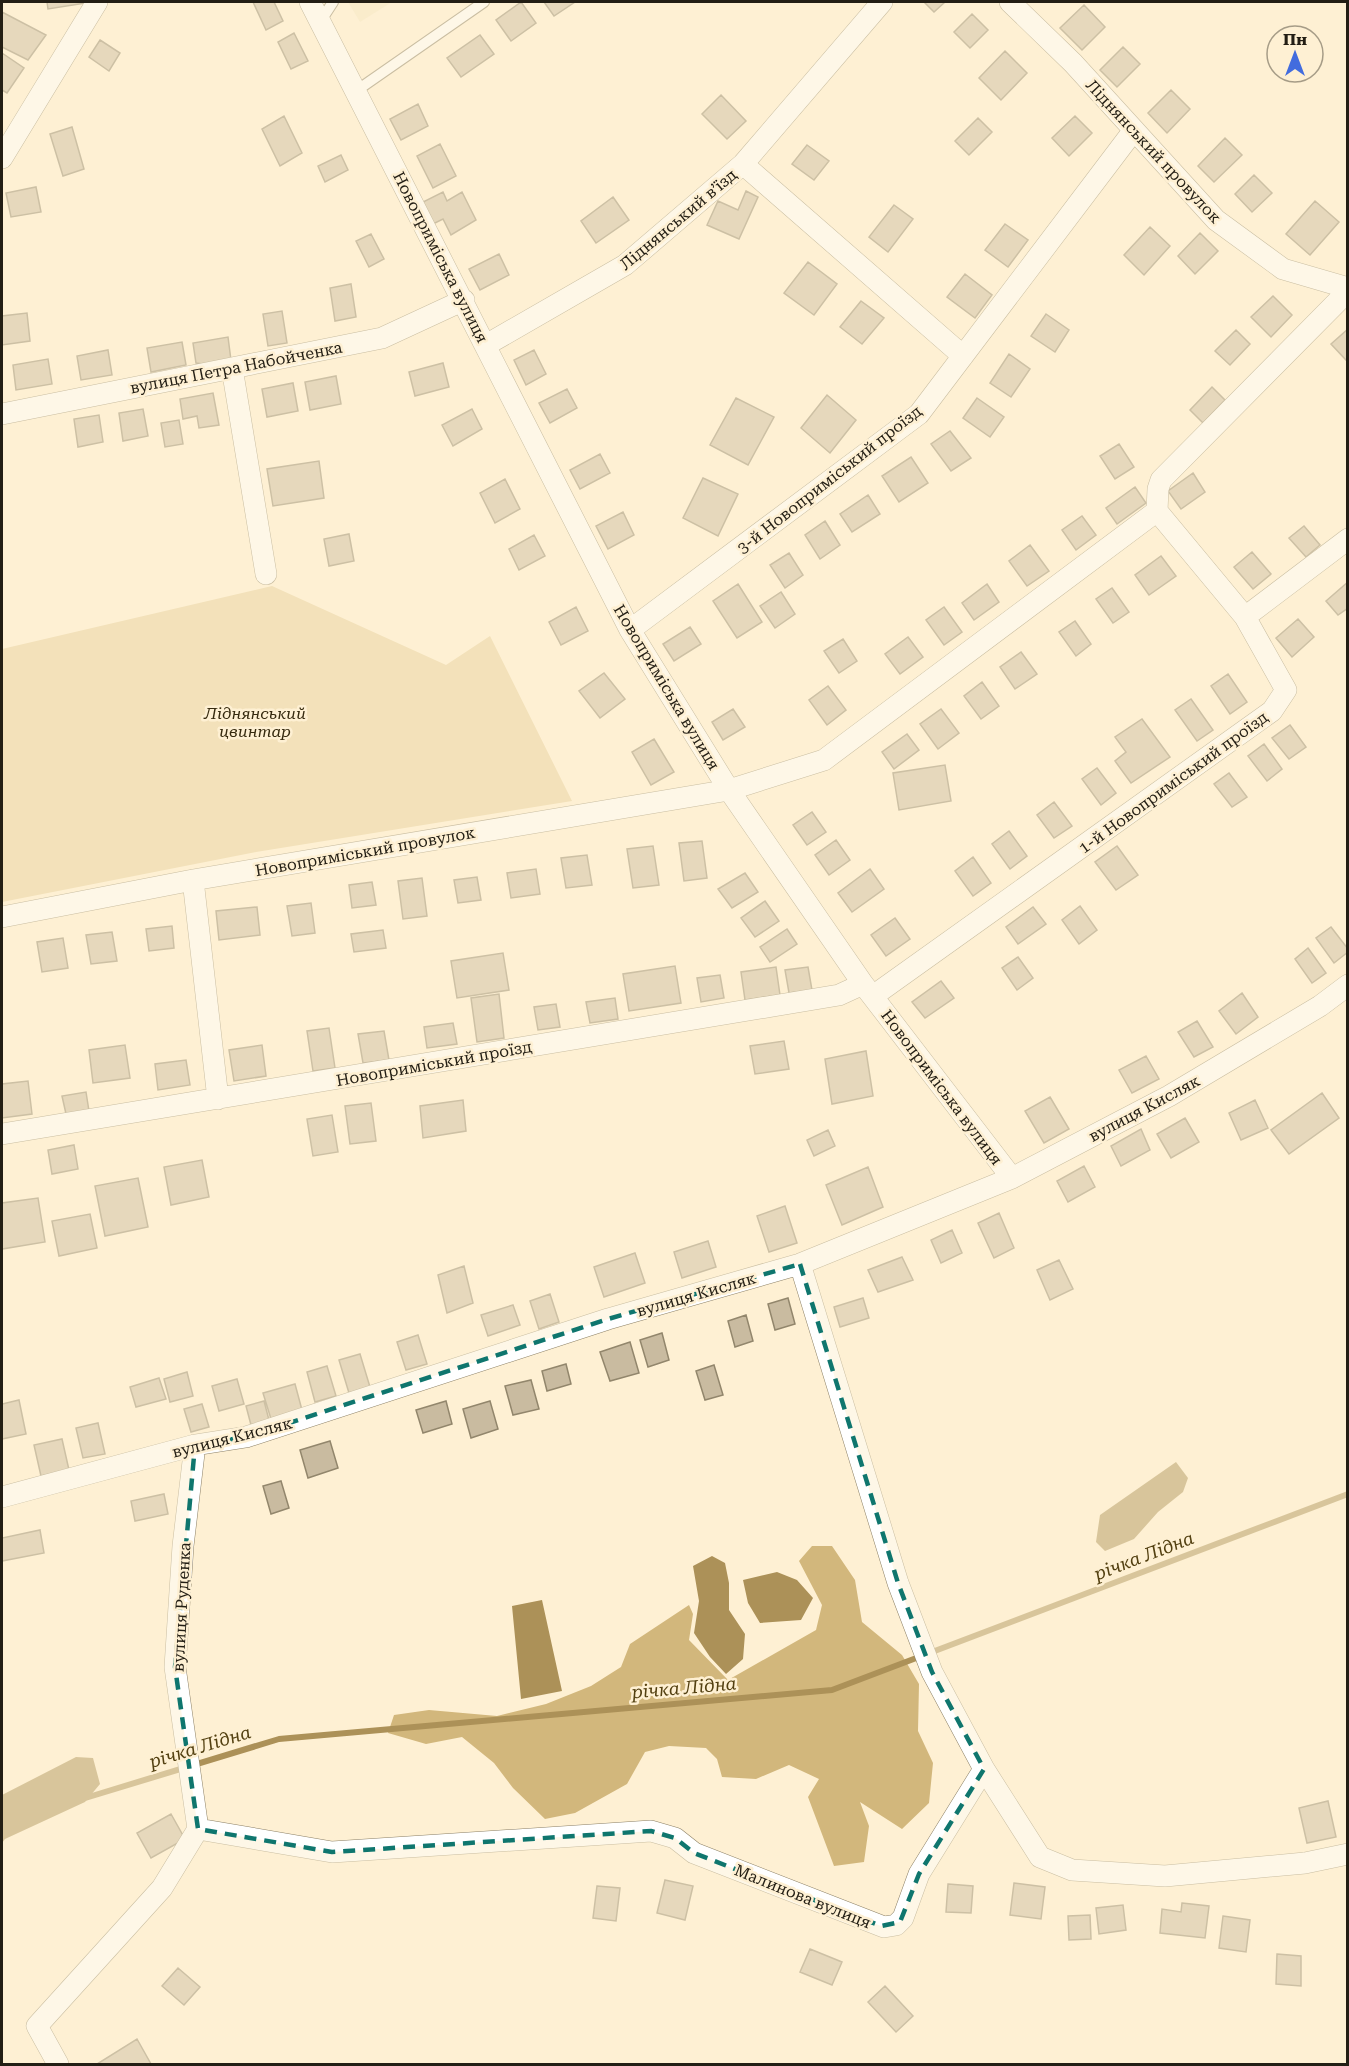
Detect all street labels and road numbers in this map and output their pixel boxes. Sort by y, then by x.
street label: Ліднянський провулок [1082,76,1225,227]
street label: Ліднянський в’їзд [616,165,741,274]
street label: Новоприміська вулиця [389,168,492,346]
street label: вулиця Петра Набойченка [128,338,344,397]
street label: 3-й Новоприміський проїзд [733,401,925,557]
street label: Новоприміська вулиця [610,601,724,773]
street label: 1-й Новоприміський проїзд [1075,707,1272,857]
street label: Новоприміський провулок [254,823,477,880]
street label: Новоприміська вулиця [877,1006,1006,1169]
street label: Новоприміський проїзд [335,1037,533,1090]
street label: вулиця Кисляк [1085,1071,1203,1146]
street label: вулиця Кисляк [634,1268,758,1321]
street label: вулиця Кисляк [170,1413,294,1462]
street label: вулиця Руденка [169,1541,194,1672]
street label: Малинова вулиця [732,1860,874,1933]

